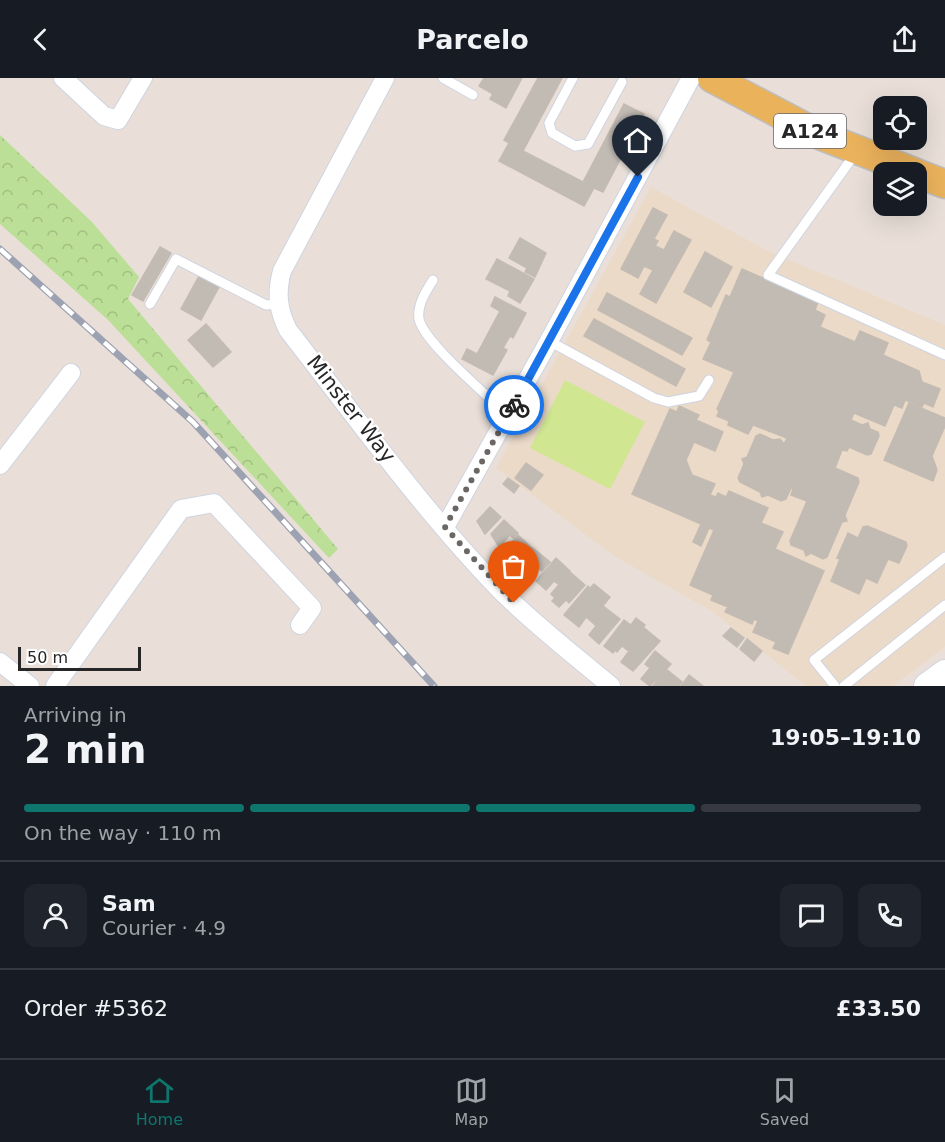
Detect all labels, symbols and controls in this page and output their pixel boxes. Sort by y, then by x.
icon: back [24,23,57,56]
icon: share [888,23,921,56]
text: Parcelo [416,24,529,55]
map controls [873,96,927,216]
button: locate [873,96,927,150]
road number: A124 [774,114,846,148]
pin [612,115,663,177]
icon: home [621,124,654,157]
button: layers [873,162,927,216]
street label: Minster Way [302,351,400,467]
courier [484,375,544,435]
icon: bike [498,389,531,422]
pin [488,541,539,603]
icon: bag [497,550,530,583]
scale bar [18,644,141,672]
text: 50 m [27,648,68,667]
text: Arriving in [24,703,127,727]
text: 19:05–19:10 [770,725,921,750]
text: 2 min [24,727,146,772]
text: On the way · 110 m [24,821,222,845]
button: person [24,884,87,947]
button: chat [780,884,843,947]
button: phone [858,884,921,947]
text: Sam [102,891,156,916]
text: Courier · 4.9 [102,916,226,940]
text: Order #5362 [24,996,168,1021]
text: £33.50 [836,996,921,1021]
tab: Home [136,1074,183,1129]
tab: Map [455,1074,488,1129]
tab: Saved [760,1074,809,1129]

